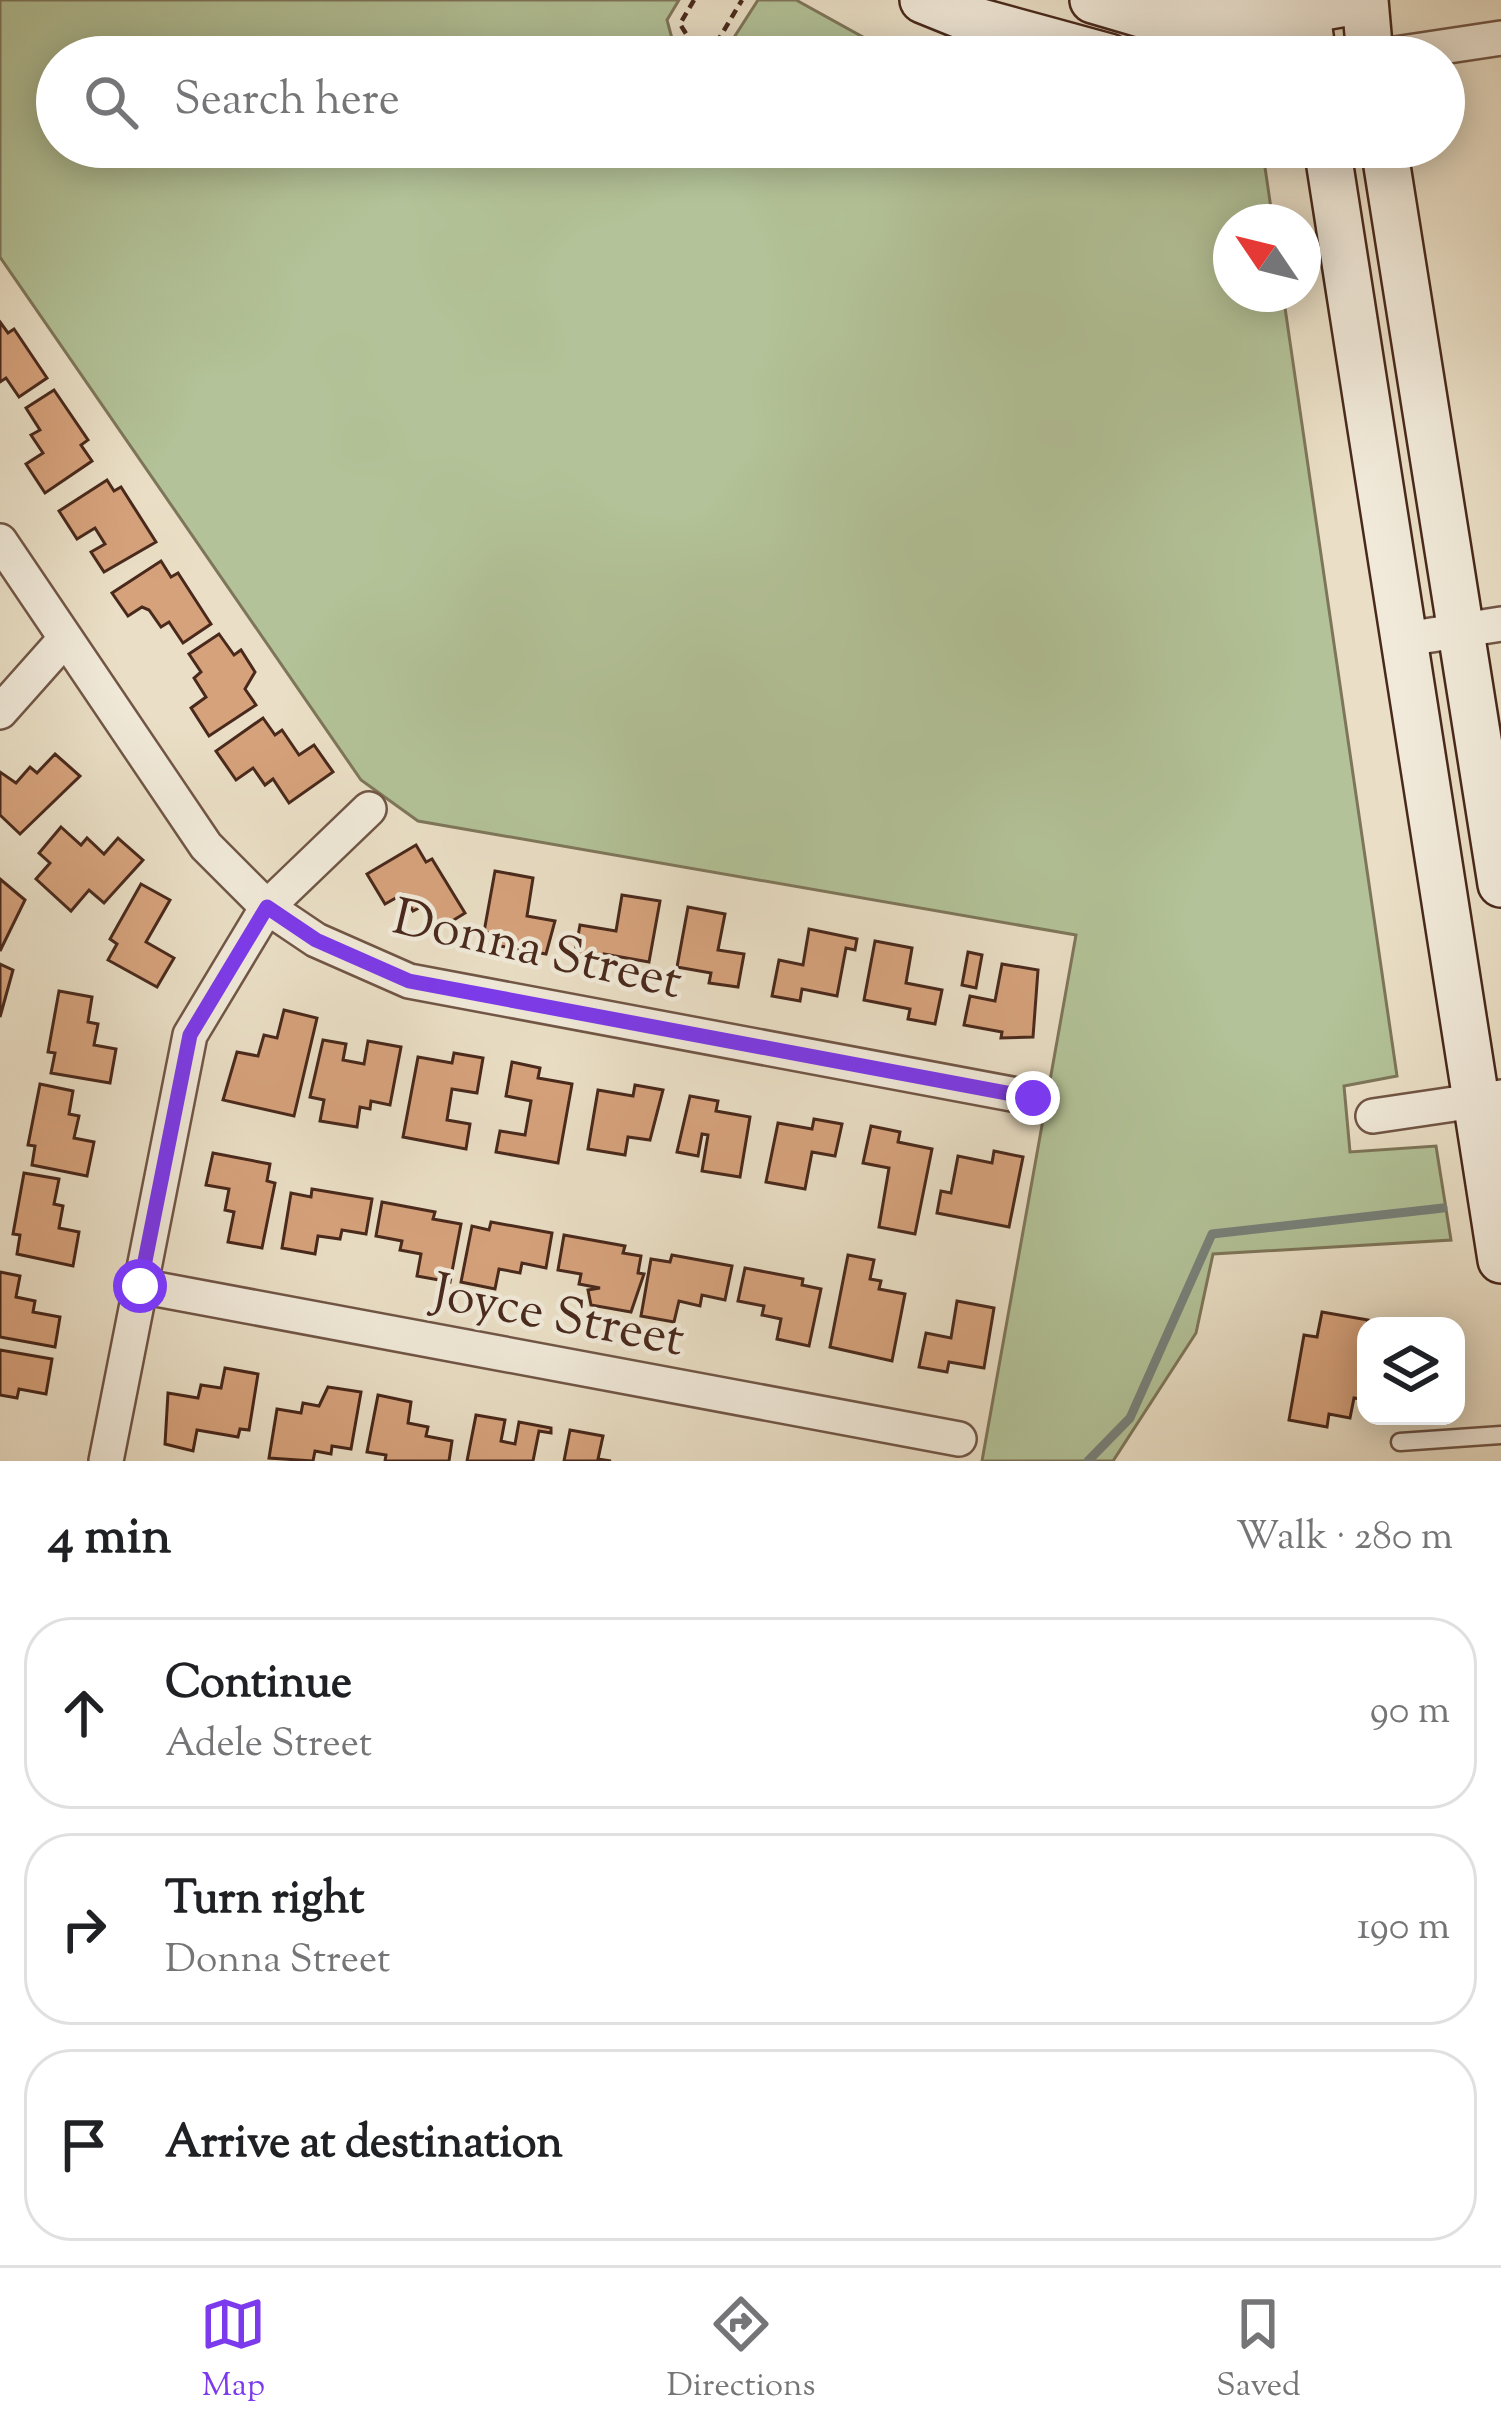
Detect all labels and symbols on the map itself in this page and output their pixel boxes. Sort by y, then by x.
north arrow [1213,204,1321,312]
street label: Donna Street [385,884,689,1021]
route end [1006,1071,1060,1125]
street label: Joyce Street [423,1258,690,1379]
route start [113,1259,167,1313]

